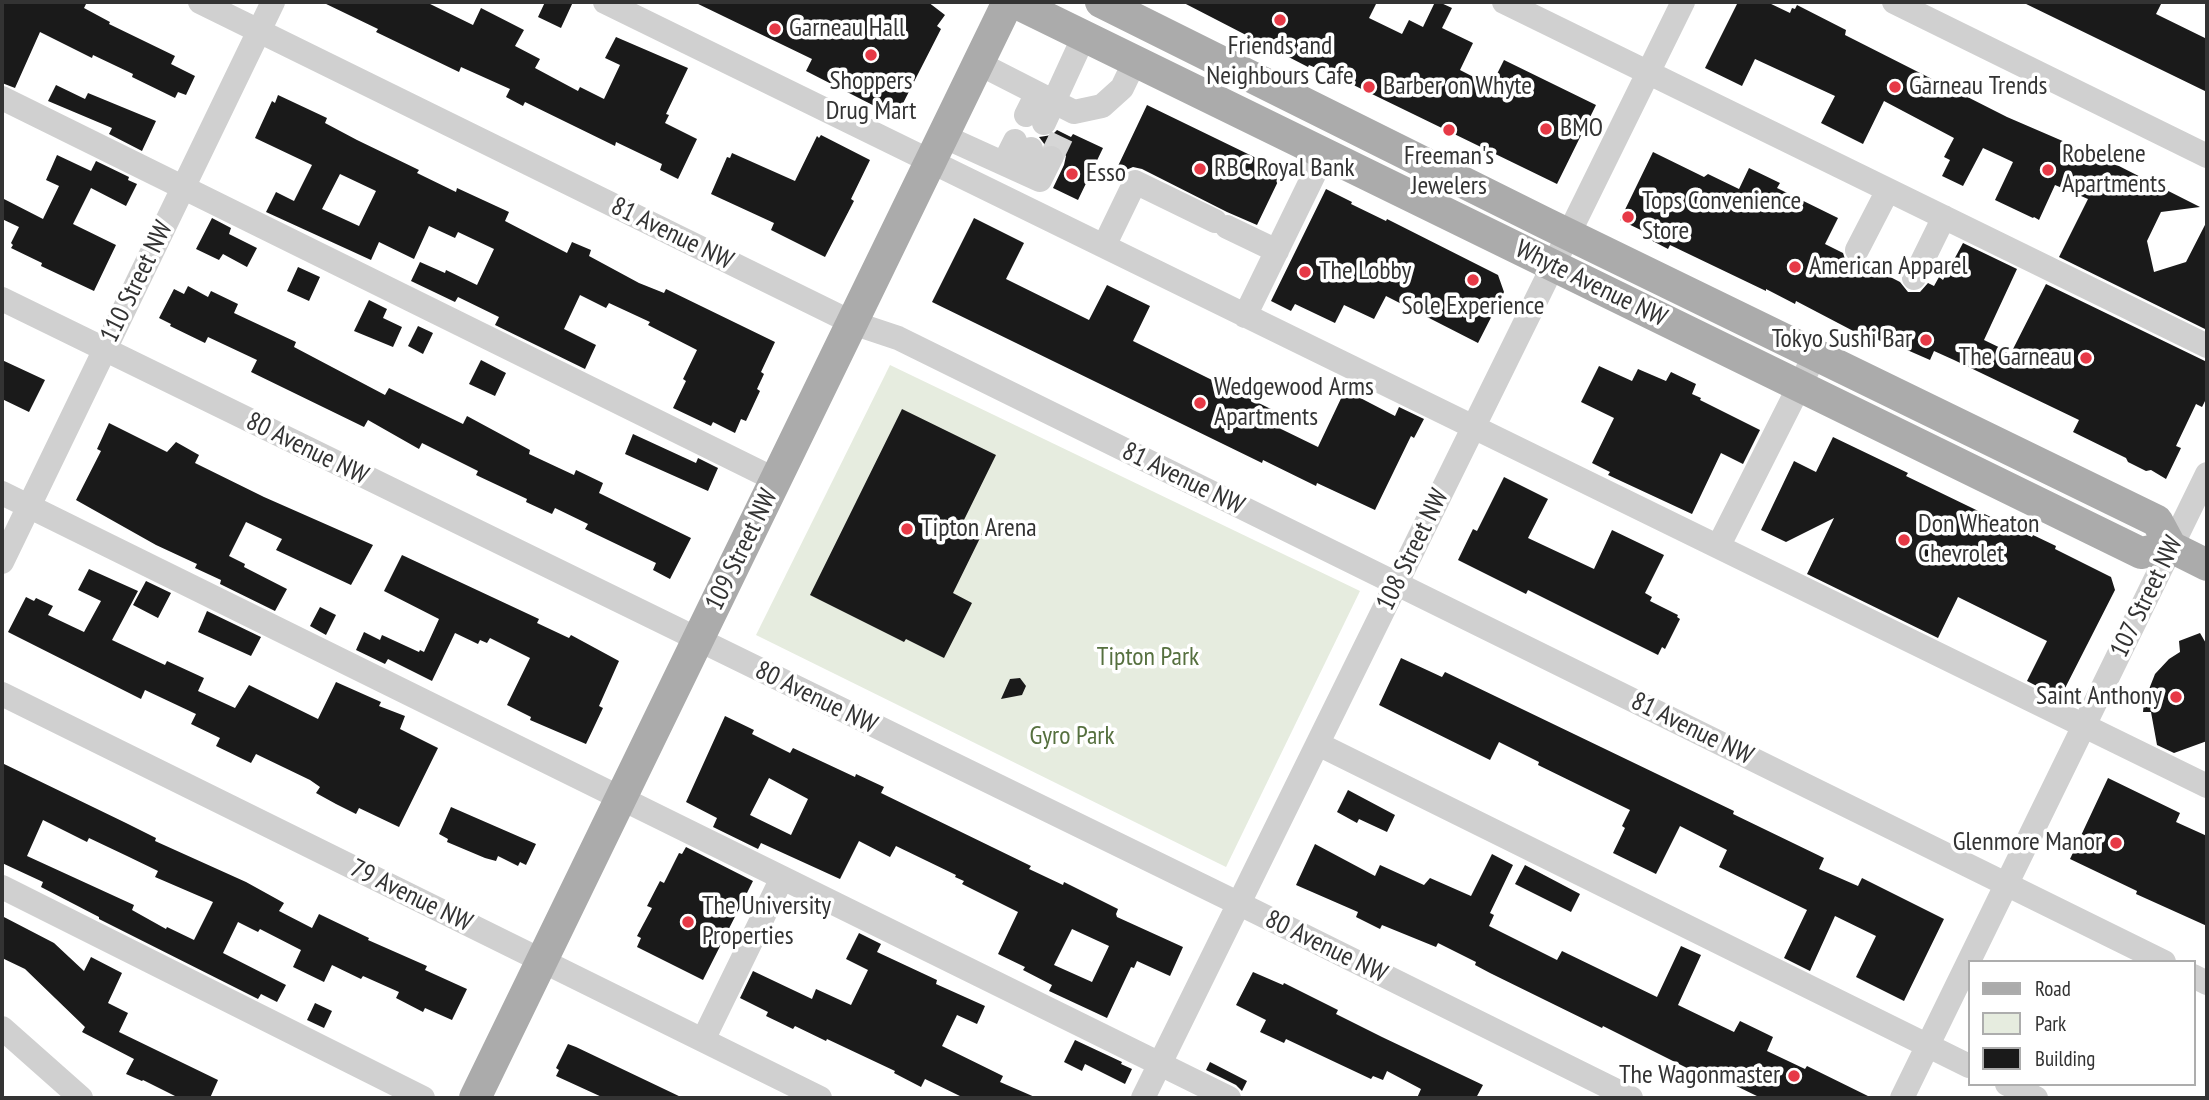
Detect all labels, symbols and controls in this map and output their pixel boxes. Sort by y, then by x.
marker: Friends and Neighbours Cafe [1272,12,1288,28]
place label: Garneau Hall [789,13,905,45]
marker: Garneau Hall [767,21,783,37]
place label: Friends and Neighbours Cafe [1206,31,1354,92]
marker: Shoppers Drug Mart [863,47,879,63]
place label: Shoppers Drug Mart [826,66,916,128]
place label: Barber on Whyte [1383,71,1532,103]
place label: Garneau Trends [1909,71,2047,103]
marker: Barber on Whyte [1361,79,1377,95]
marker: Garneau Trends [1887,79,1903,95]
place label: BMO [1560,113,1603,145]
marker: BMO [1538,121,1554,137]
marker: Freeman's Jewelers [1441,122,1457,138]
place label: Robelene Apartments [2062,139,2166,200]
place label: Freeman's Jewelers [1404,141,1494,202]
place label: RBC Royal Bank [1214,153,1354,185]
place label: Esso [1086,158,1126,190]
marker: RBC Royal Bank [1192,161,1208,177]
marker: Robelene Apartments [2040,162,2056,178]
marker: Esso [1064,166,1080,182]
place label: Tops Convenience Store [1642,186,1801,248]
street label: 81 Avenue NW [606,191,738,277]
marker: Tops Convenience Store [1620,209,1636,225]
street label: 110 Street NW [94,216,180,348]
street label: Whyte Avenue NW [1510,234,1672,334]
place label: American Apparel [1809,251,1968,283]
place label: The Lobby [1319,256,1411,288]
marker: American Apparel [1787,259,1803,275]
marker: The Lobby [1297,264,1313,280]
marker: Sole Experience [1465,272,1481,288]
place label: Sole Experience [1401,291,1545,323]
place label: Tokyo Sushi Bar [1772,324,1912,356]
marker: Tokyo Sushi Bar [1918,332,1934,348]
place label: The Garneau [1959,342,2072,374]
marker: The Garneau [2078,350,2094,366]
place label: Wedgewood Arms Apartments [1214,372,1374,434]
marker: Wedgewood Arms Apartments [1192,395,1208,411]
street label: 80 Avenue NW [241,406,373,492]
street label: 81 Avenue NW [1117,436,1249,522]
street label: 109 Street NW [699,484,785,616]
street label: 108 Street NW [1370,484,1456,616]
place label: Don Wheaton Chevrolet [1918,509,2039,570]
place label: Tipton Arena [921,513,1037,545]
marker: Tipton Arena [899,521,915,537]
street label: 107 Street NW [2104,531,2190,663]
marker: Don Wheaton Chevrolet [1896,532,1912,548]
park label: Tipton Park [1097,642,1199,674]
street label: 80 Avenue NW [750,655,882,741]
place label: Saint Anthony [2036,681,2162,713]
street label: 81 Avenue NW [1626,686,1758,772]
marker: Saint Anthony [2168,689,2184,705]
park label: Gyro Park [1029,721,1115,753]
place label: Glenmore Manor [1953,827,2102,859]
marker: Glenmore Manor [2108,835,2124,851]
street label: 79 Avenue NW [345,853,477,939]
place label: The University Properties [702,891,831,953]
street label: 80 Avenue NW [1260,904,1392,990]
marker: The University Properties [680,914,696,930]
legend [1968,960,2195,1086]
text: Road [2035,975,2071,1002]
text: Park [2035,1010,2066,1037]
text: Building [2035,1045,2095,1072]
place label: The Wagonmaster [1619,1060,1780,1092]
marker: The Wagonmaster [1786,1068,1802,1084]

